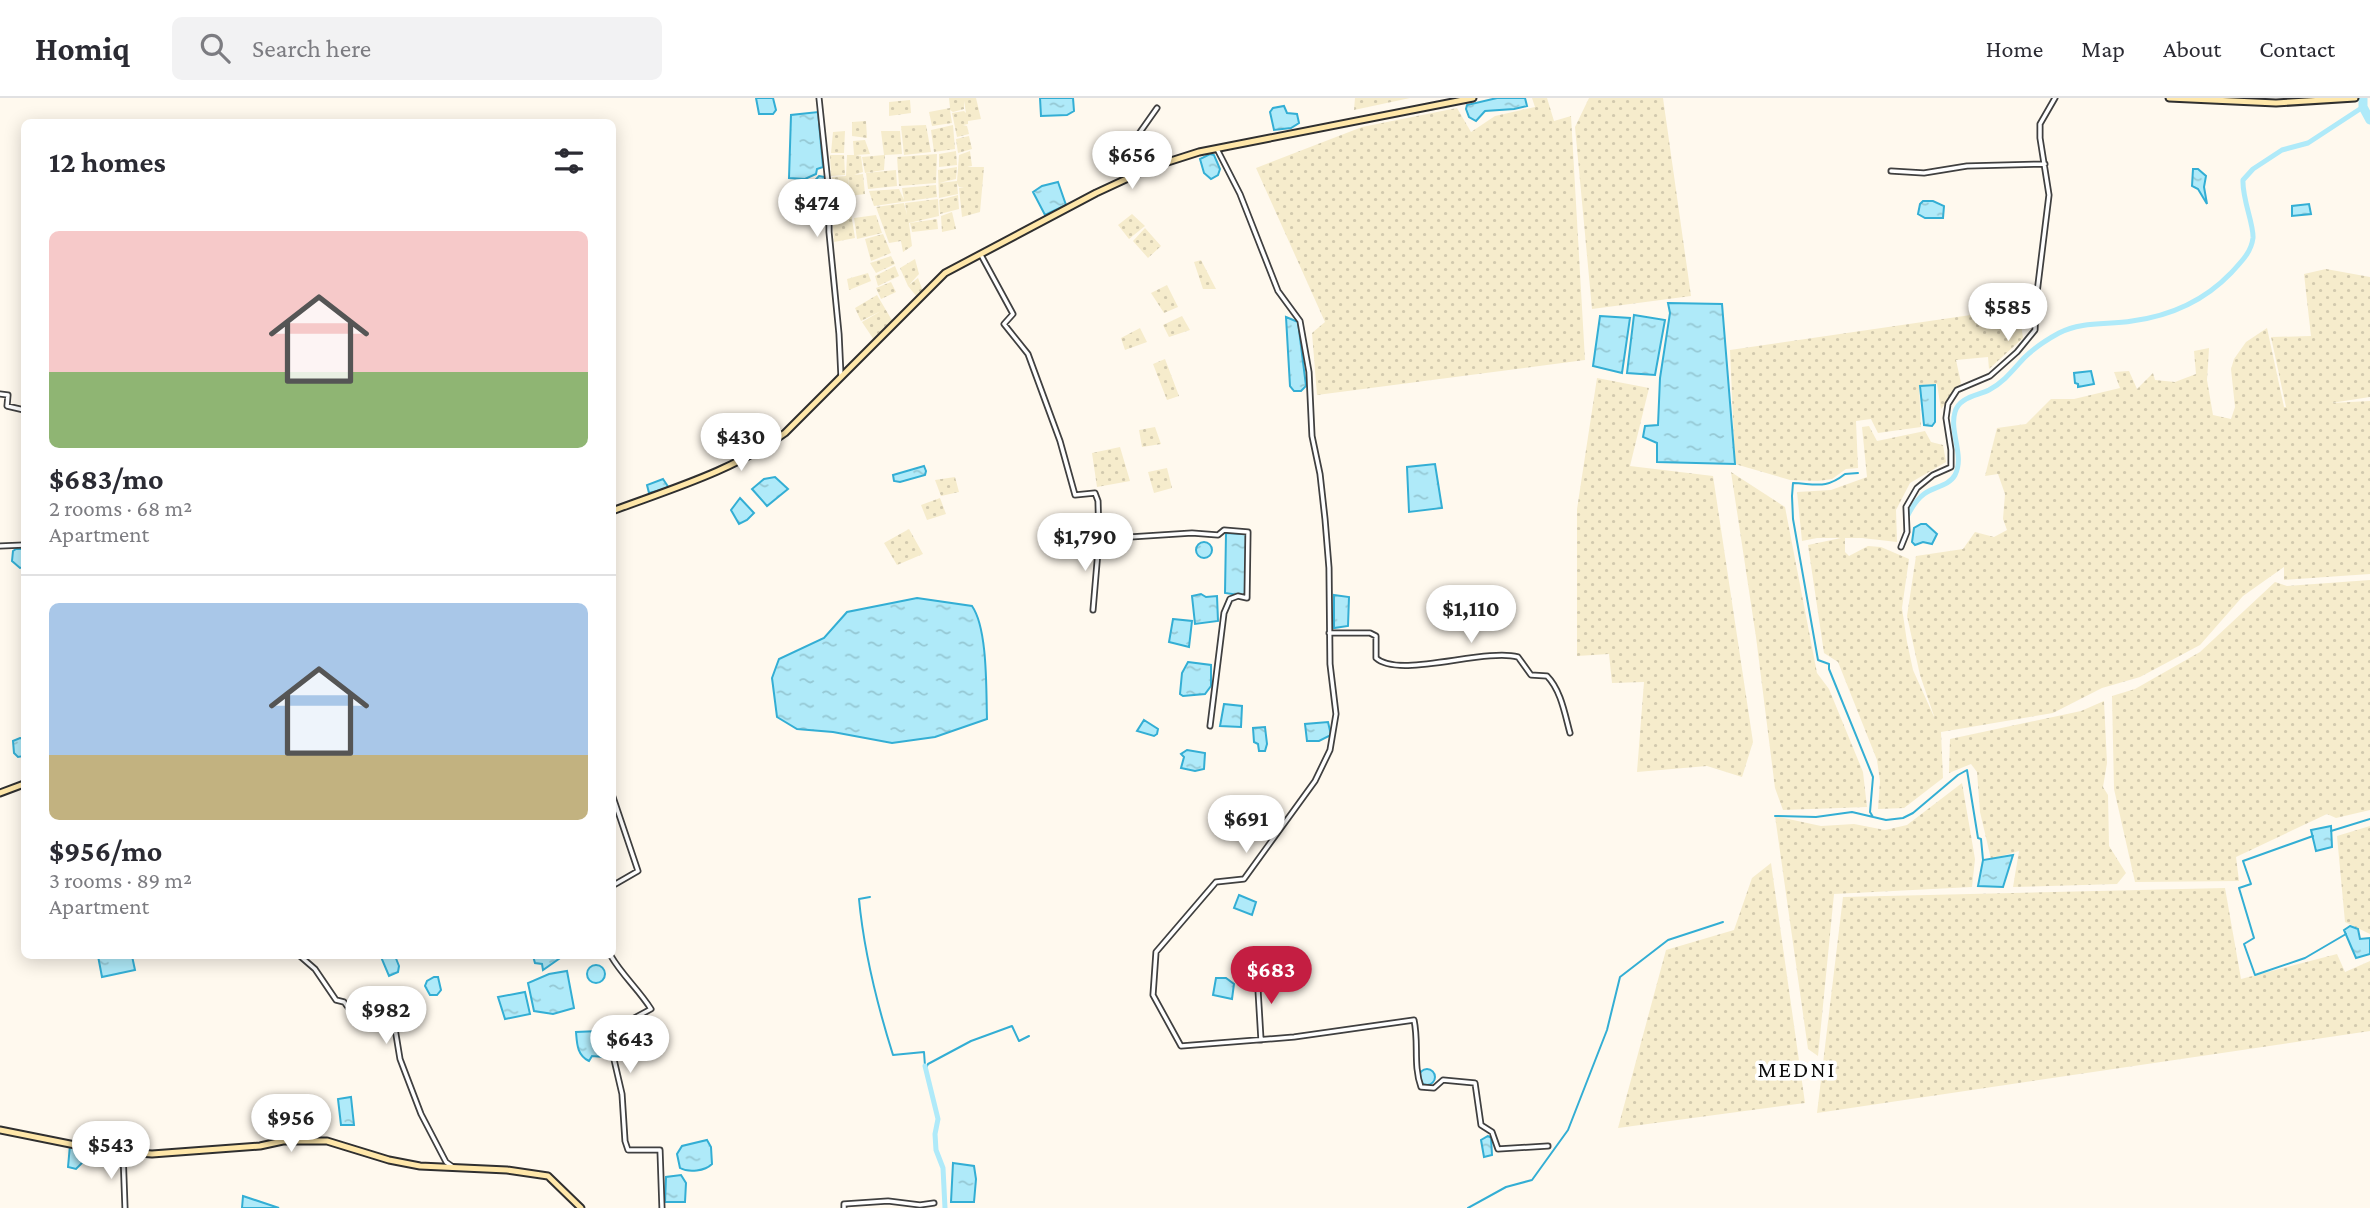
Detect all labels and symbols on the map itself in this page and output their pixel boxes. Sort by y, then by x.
pin: $656 [1091,132,1173,191]
pin: $474 [776,180,858,239]
pin: $585 [1967,284,2049,343]
pin: $430 [700,414,782,473]
pin: $1,790 [1028,514,1142,573]
pin: $1,110 [1414,586,1528,645]
pin: $691 [1205,796,1287,855]
pin: $683 [1230,946,1312,1006]
pin: $982 [345,986,427,1046]
pin: $643 [589,1016,671,1075]
district label: MEDNI [1758,1056,1837,1082]
pin: $956 [250,1094,332,1154]
pin: $543 [70,1122,152,1181]

